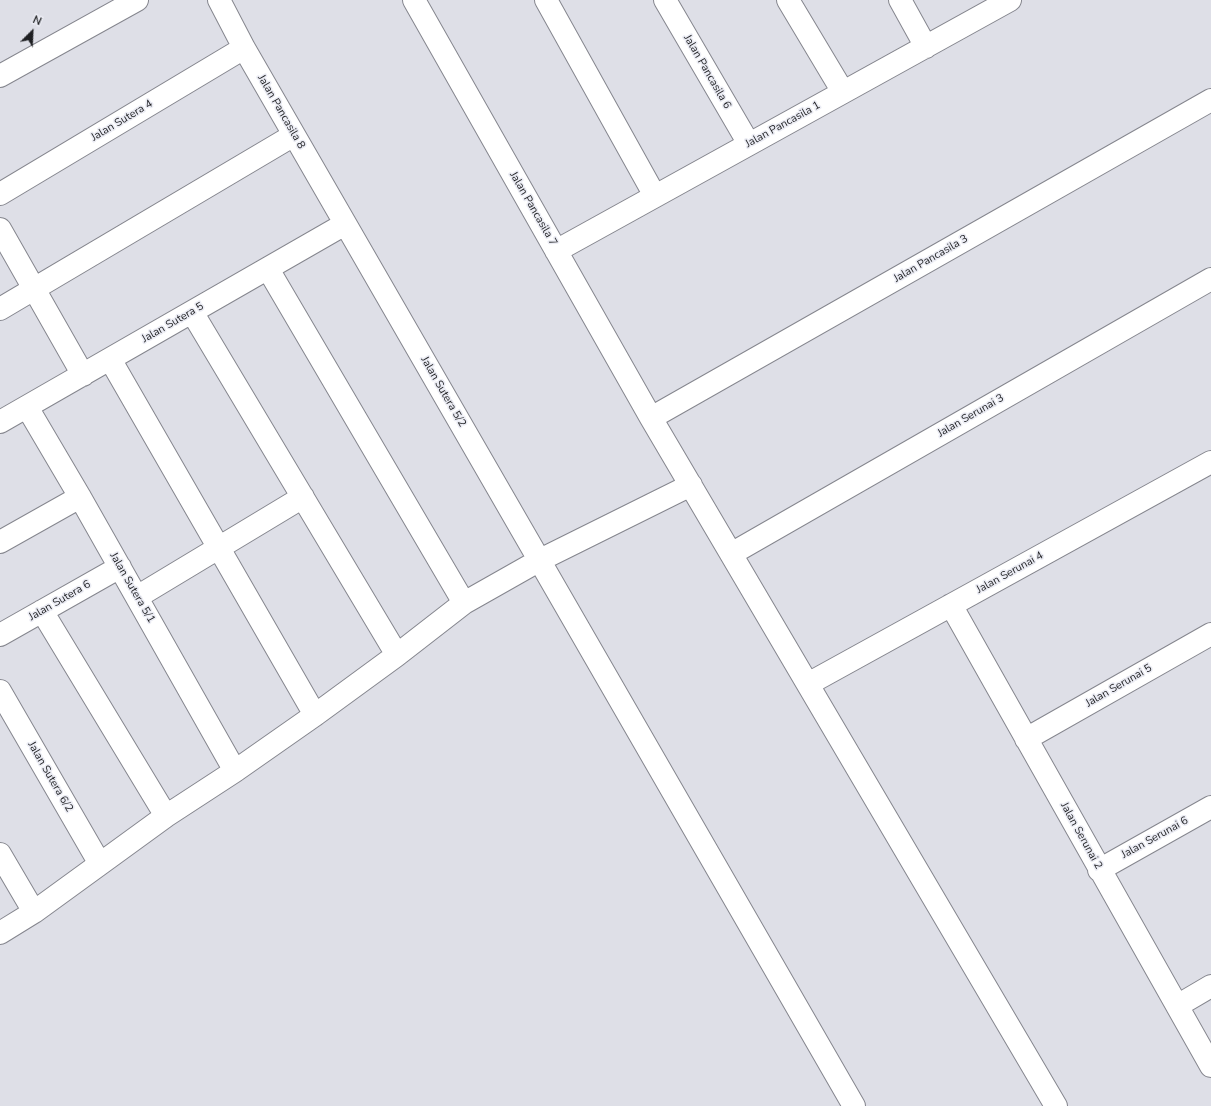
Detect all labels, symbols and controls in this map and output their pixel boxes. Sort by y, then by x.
north arrow [12,12,52,52]
text: N [30,12,44,29]
street label: Jalan Pancasila 6 [680,33,734,111]
street label: Jalan Pancasila 8 [254,73,308,151]
street label: Jalan Sutera 4 [89,98,155,144]
street label: Jalan Pancasila 1 [743,99,823,151]
street label: Jalan Pancasila 7 [506,170,560,248]
street label: Jalan Pancasila 3 [892,232,970,286]
street label: Jalan Sutera 5 [140,300,206,346]
street label: Jalan Sutera 5/2 [418,354,468,430]
street label: Jalan Serunai 3 [936,392,1006,440]
street label: Jalan Serunai 4 [974,549,1046,597]
street label: Jalan Sutera 5/1 [107,550,157,626]
street label: Jalan Sutera 6 [27,578,93,624]
street label: Jalan Serunai 5 [1084,662,1154,710]
street label: Jalan Sutera 6/2 [25,739,75,815]
street label: Jalan Serunai 2 [1057,800,1105,872]
street label: Jalan Serunai 6 [1119,814,1191,862]

